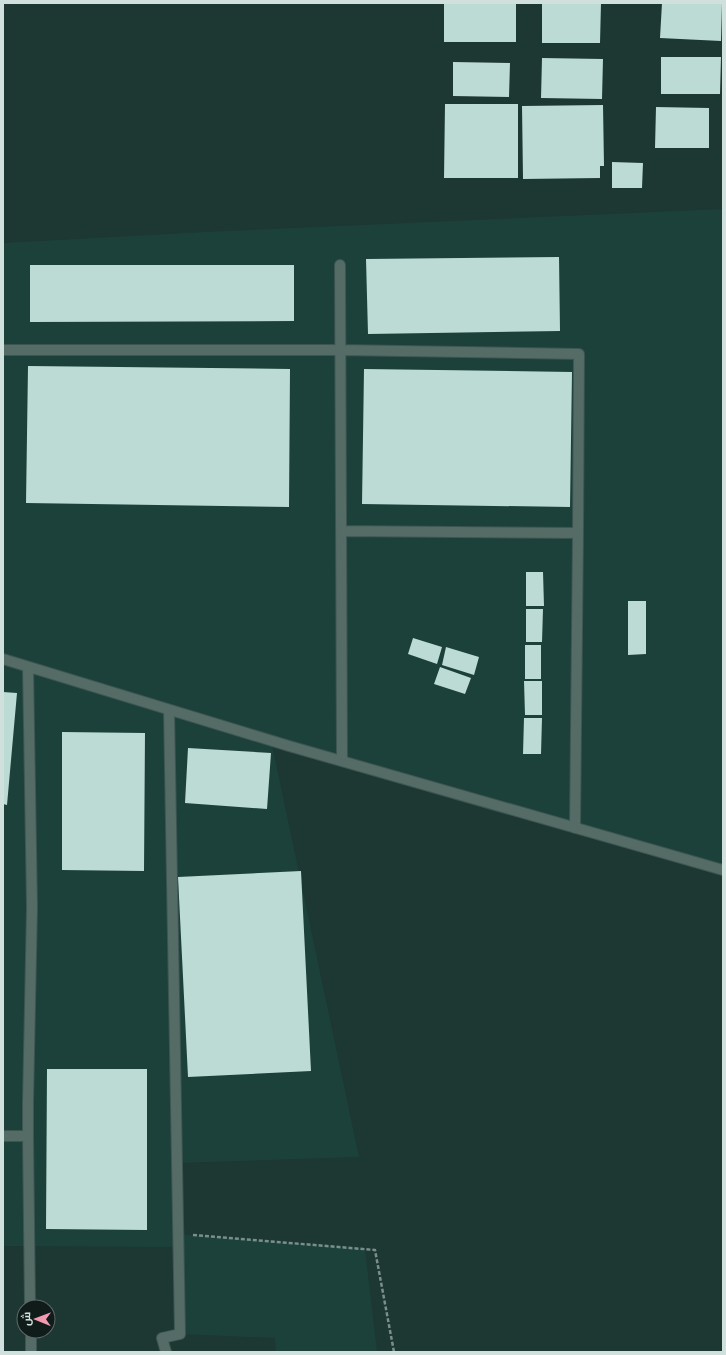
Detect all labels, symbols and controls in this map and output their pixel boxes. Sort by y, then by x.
north arrow [16,1299,56,1339]
text: ش [19,1312,33,1326]

